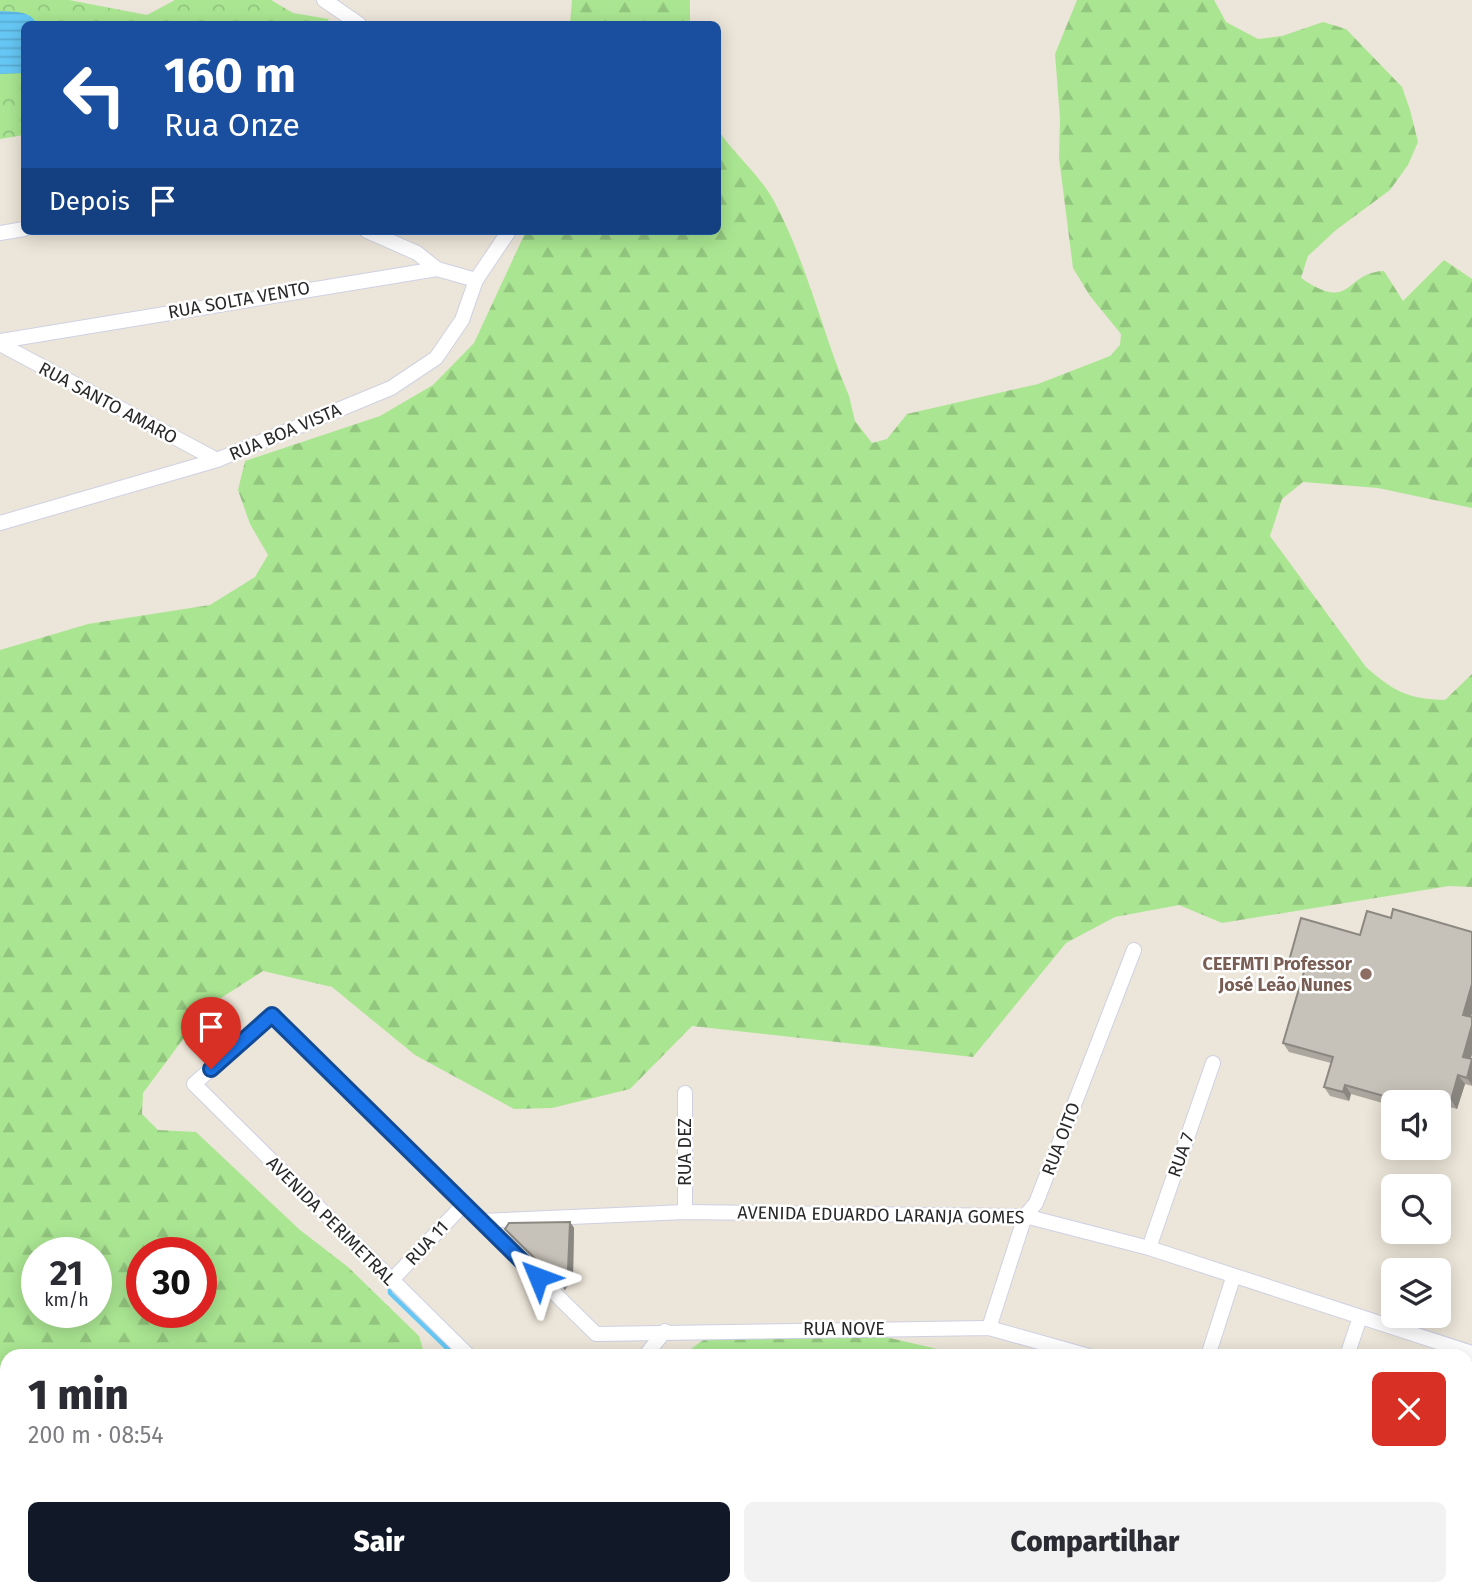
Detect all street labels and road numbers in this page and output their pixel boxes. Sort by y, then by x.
street label: RUA SOLTA VENTO [166,277,312,323]
street label: RUA SANTO AMARO [35,357,181,449]
street label: RUA BOA VISTA [226,398,345,465]
street label: RUA OITO [1037,1099,1085,1179]
street label: RUA DEZ [674,1118,696,1186]
street label: RUA 7 [1163,1130,1199,1180]
street label: AVENIDA PERIMETRAL [262,1152,400,1290]
street label: AVENIDA EDUARDO LARANJA GOMES [737,1201,1025,1229]
street label: RUA 11 [401,1216,453,1270]
street label: RUA NOVE [803,1318,885,1340]

